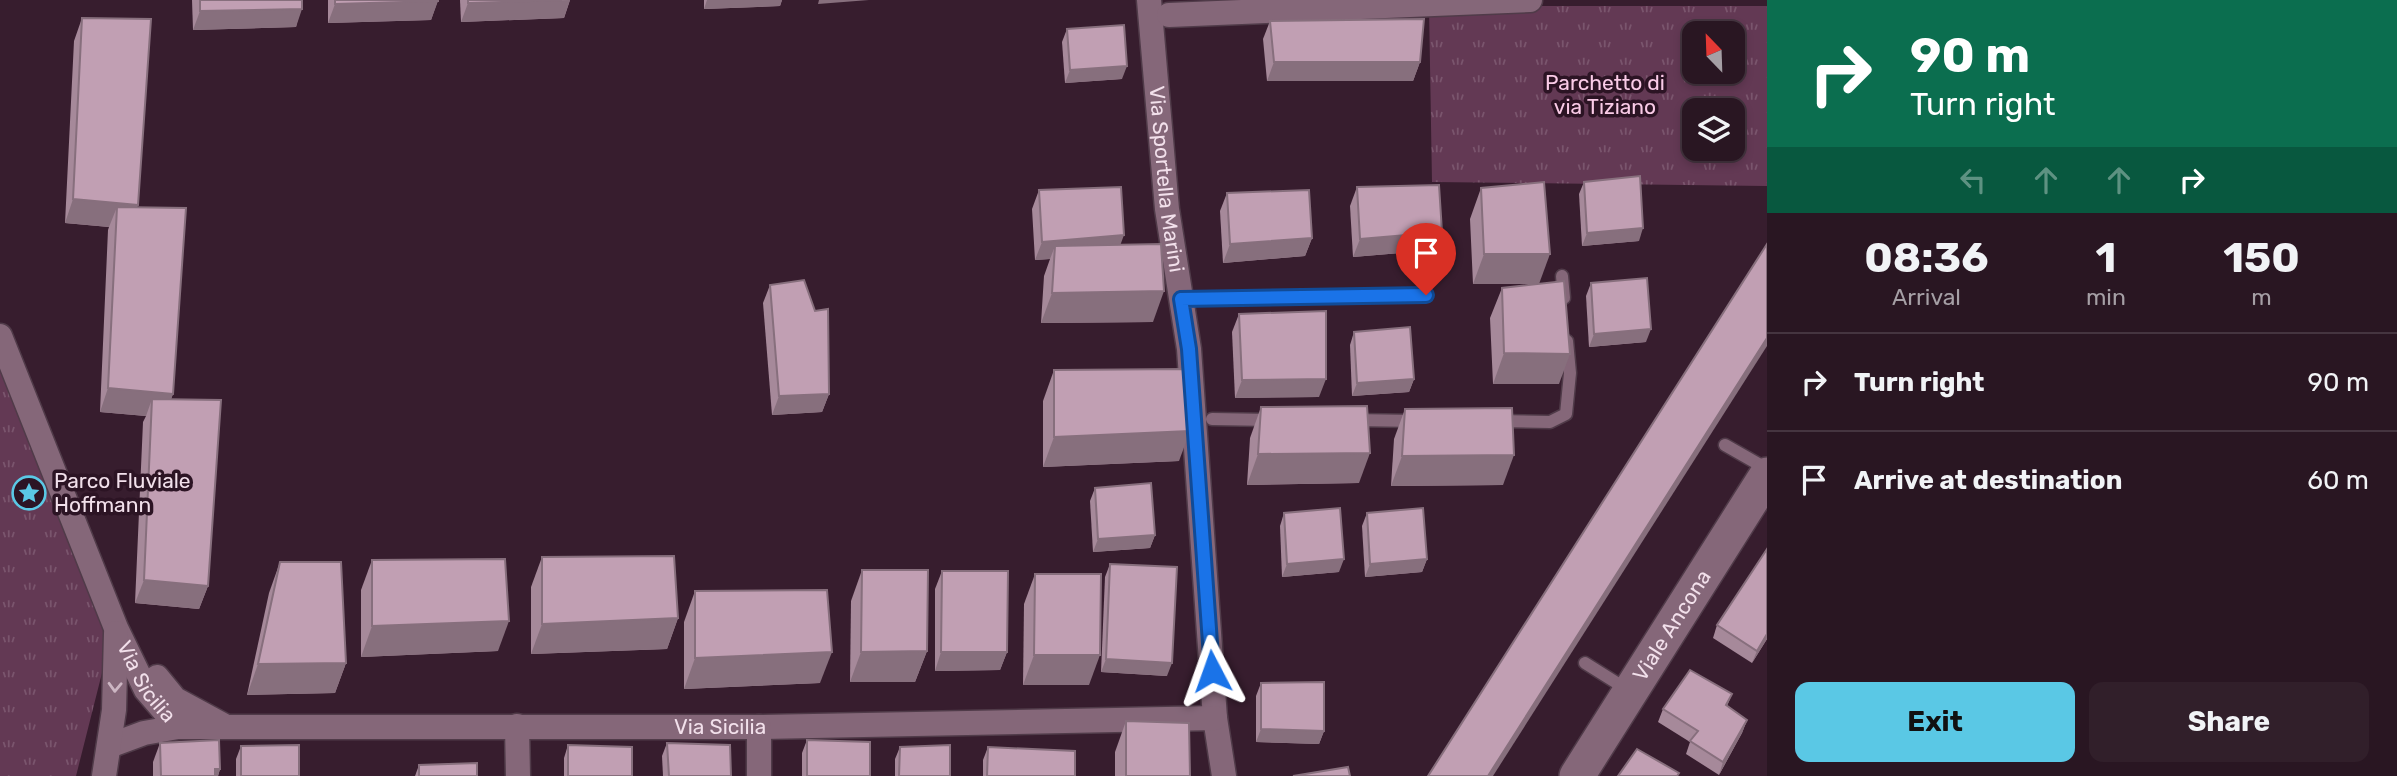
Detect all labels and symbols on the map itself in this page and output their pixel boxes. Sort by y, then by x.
north arrow [1682,21,1745,84]
park label: Parchetto di via Tiziano [1545,70,1665,119]
street label: Via Sportella Marini [1144,85,1190,274]
pin [1396,223,1456,295]
place label: Parco Fluviale Hoffmann [54,468,191,517]
place icon: Parco Fluviale Hoffmann [10,474,48,512]
street label: Viale Ancona [1627,565,1716,685]
position arrow [1175,634,1249,708]
street label: Via Sicilia [112,636,181,727]
one-way arrow [107,683,123,693]
street label: Via Sicilia [674,714,766,739]

